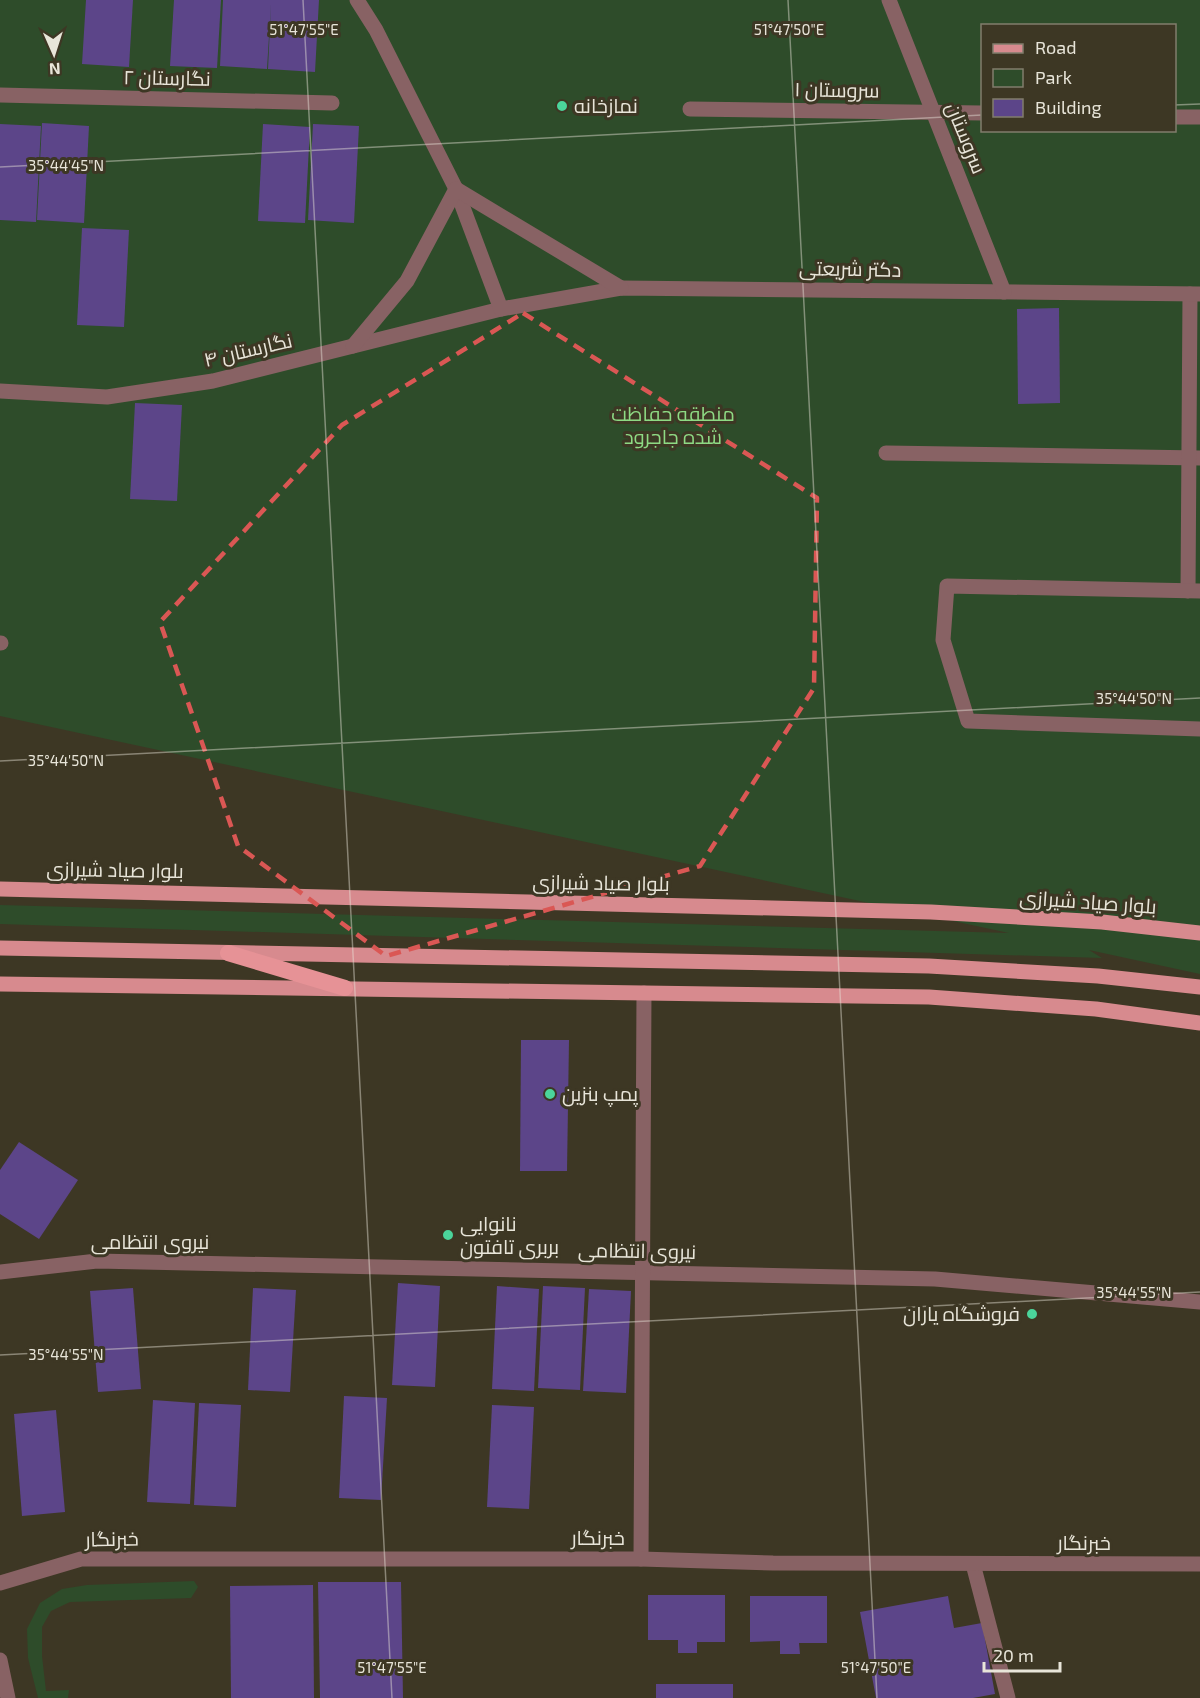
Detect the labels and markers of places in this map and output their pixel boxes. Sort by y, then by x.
place label: نمازخانه [574,93,638,118]
marker: نمازخانه [555,99,569,113]
place label: پمپ بنزین [562,1081,639,1107]
marker: پمپ بنزین [543,1087,557,1101]
place label: نانوایی بربری تافتون [460,1211,559,1260]
marker: نانوایی بربری تافتون [441,1228,455,1242]
place label: فروشگاه یاران [903,1301,1020,1327]
marker: فروشگاه یاران [1025,1307,1039,1321]

